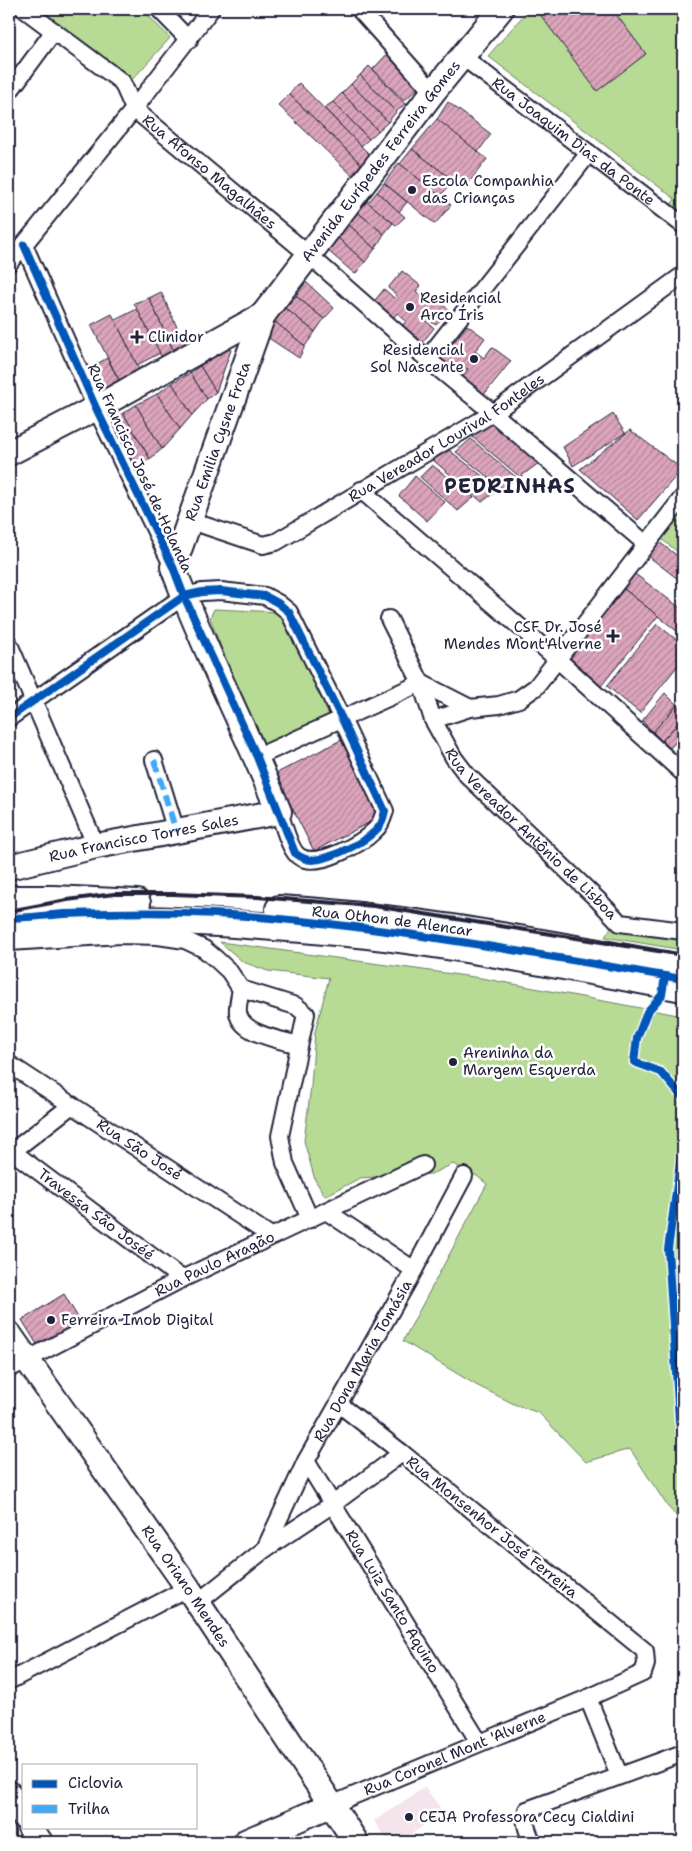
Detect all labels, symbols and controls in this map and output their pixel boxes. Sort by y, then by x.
street label: Avenida Eurípedes Ferreira Gomes [297,56,465,266]
street label: Rua Joaquim Dias da Ponte [488,73,659,210]
street label: Rua Afonso Magalhães [138,110,281,234]
place label: Escola Companhia das Crianças [422,171,554,208]
marker: Escola Companhia das Crianças [406,184,418,196]
place label: Residencial Arco Íris [420,288,502,325]
marker: Residencial Arco Íris [404,301,416,313]
place label: Clinidor [148,327,204,347]
marker: Clinidor [130,330,144,344]
place label: Residencial Sol Nascente [370,340,464,377]
marker: Residencial Sol Nascente [468,353,480,365]
street label: Rua Emilia Cysne Frota [180,358,256,524]
street label: Rua Francisco José de Holanda [83,360,198,576]
street label: Rua Vereador Lourival Fonteles [345,369,548,507]
district label: PEDRINHAS [444,473,576,499]
place label: CSF Dr. José Mendes Mont'Alverne [444,617,602,654]
marker: CSF Dr. José Mendes Mont'Alverne [606,629,620,643]
street label: Rua Vereador Antônio de Lisboa [440,745,622,924]
street label: Rua Francisco Torres Sales [47,810,240,867]
street label: Rua Othon de Alencar [311,901,474,941]
place label: Areninha da Margem Esquerda [463,1043,596,1080]
marker: Areninha da Margem Esquerda [447,1056,459,1068]
street label: Rua São José [93,1114,186,1185]
street label: Travessa São Joséé [34,1164,159,1265]
street label: Rua Paulo Aragão [151,1227,278,1301]
street label: Rua Dona Maria Tomásia [309,1276,417,1446]
place label: Ferreira Imob Digital [61,1310,214,1330]
marker: Ferreira Imob Digital [45,1314,57,1326]
street label: Rua Monsenhor José Ferreira [402,1451,583,1603]
street label: Rua Oriano Mendes [137,1521,235,1651]
street label: Rua Luiz Santo Aquino [341,1526,444,1677]
street label: Rua Coronel Mont 'Alverne [361,1707,549,1800]
legend [22,1764,198,1828]
text: Ciclovia [68,1773,124,1793]
text: Trilha [68,1799,110,1819]
place label: CEJA Professora Cecy Cialdini [419,1807,634,1827]
marker: CEJA Professora Cecy Cialdini [403,1811,415,1823]

